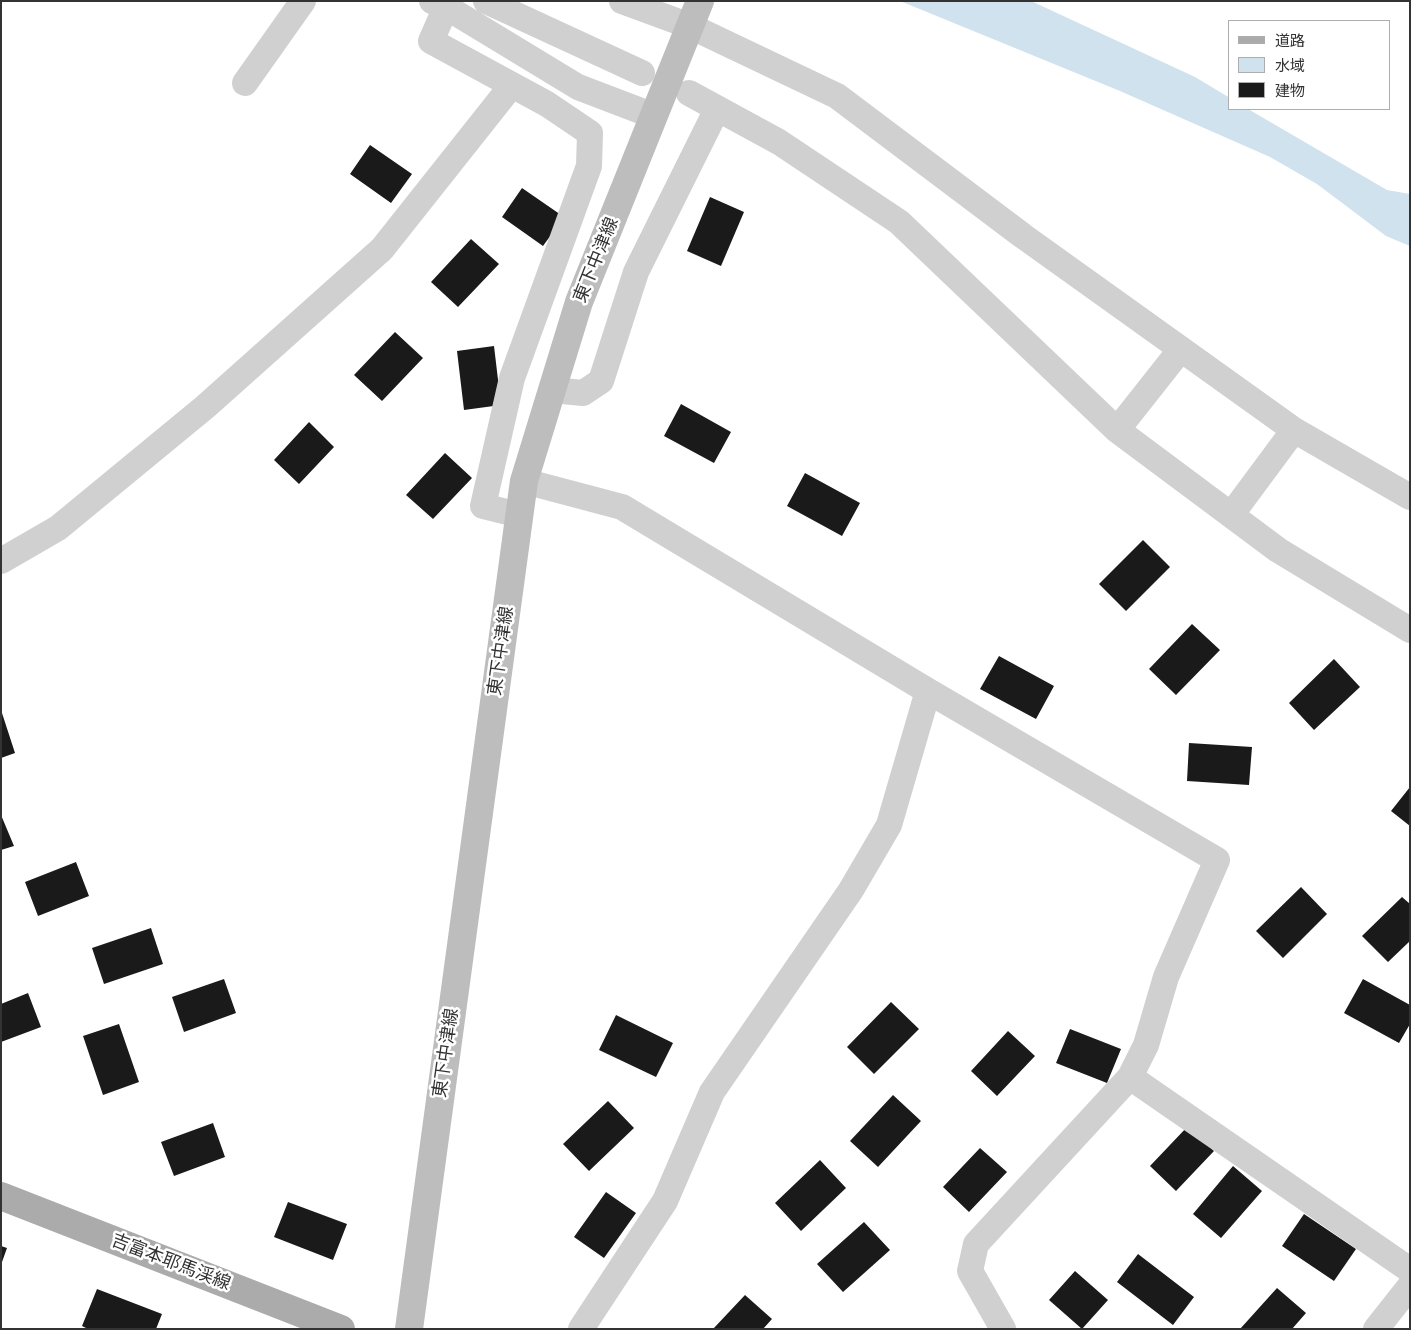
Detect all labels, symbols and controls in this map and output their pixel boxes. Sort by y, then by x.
legend [1228,20,1391,110]
text: 道路 [1275,31,1305,50]
text: 水域 [1275,56,1305,75]
text: 建物 [1275,81,1305,100]
street label: 東下中津線 [569,214,623,306]
street label: 東下中津線 [484,605,518,697]
street label: 東下中津線 [429,1007,463,1099]
street label: 吉富本耶馬渓線 [108,1229,234,1295]

